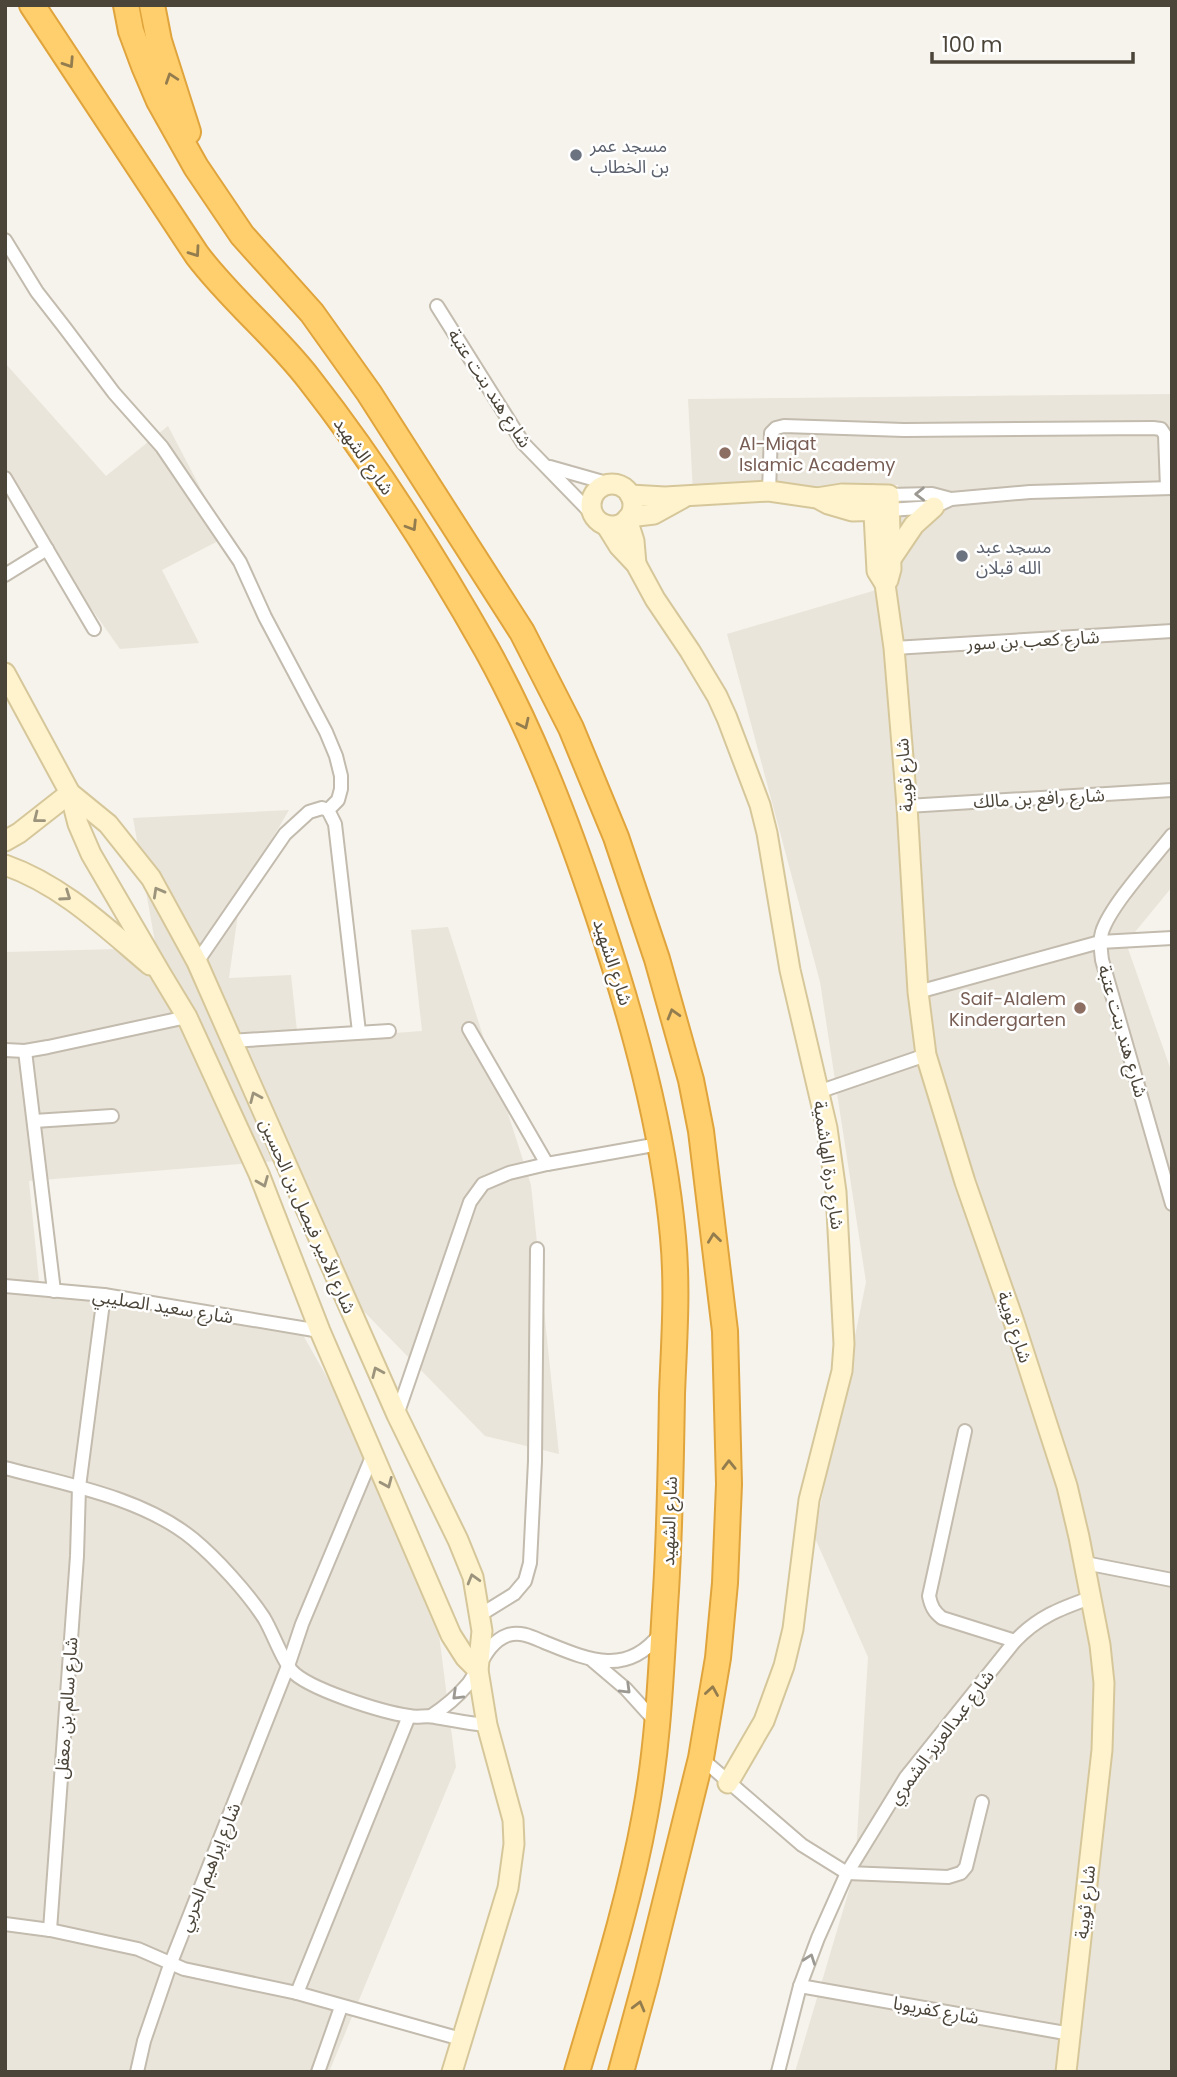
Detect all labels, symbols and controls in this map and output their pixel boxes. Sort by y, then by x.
scale bar [932,21,1133,65]
text: 100 m [942,30,1002,59]
one-way arrow [61,55,74,68]
one-way arrow [164,72,179,84]
place label: مسجد عمر بن الخطاب [589,133,669,179]
marker: مسجد عمر بن الخطاب [568,147,584,163]
one-way arrow [187,244,199,257]
street label: شارع هند بنت عتبة [441,324,538,453]
street label: شارع الشهيد [326,412,400,501]
place label: Al-Miqat Islamic Academy [739,431,895,477]
marker: Al-Miqat Islamic Academy [717,445,733,461]
one-way arrow [914,486,925,502]
one-way arrow [403,518,416,531]
place label: مسجد عبد الله قبلان [976,534,1051,580]
marker: مسجد عبد الله قبلان [954,548,970,564]
street label: شارع كعب بن سور [965,624,1100,658]
one-way arrow [515,717,529,729]
street label: شارع ثويبة [889,737,921,813]
street label: شارع رافع بن مالك [973,782,1105,816]
one-way arrow [33,809,46,822]
one-way arrow [153,886,166,899]
one-way arrow [58,888,71,900]
street label: شارع الشهيد [585,916,639,1009]
street label: شارع هند بنت عتبة [1090,962,1154,1101]
place label: Saif-Alalem Kindergarten [949,986,1066,1032]
marker: Saif-Alalem Kindergarten [1072,1000,1088,1016]
one-way arrow [667,1009,682,1021]
one-way arrow [249,1092,263,1104]
street label: شارع درة الهاشمية [806,1099,850,1231]
street label: شارع الأمير فيصل بن الحسين [252,1115,362,1318]
one-way arrow [254,1175,268,1187]
one-way arrow [707,1232,722,1243]
street label: شارع سعيد الصليبي [91,1283,235,1331]
street label: شارع ثويبة [990,1288,1038,1367]
one-way arrow [371,1367,385,1379]
one-way arrow [721,1459,737,1469]
one-way arrow [379,1475,393,1488]
street label: شارع الشهيد [655,1476,685,1566]
one-way arrow [466,1573,481,1585]
street label: شارع سالم بن معقل [49,1636,85,1780]
street label: شارع عبدالعزيز الشمري [882,1665,1001,1811]
one-way arrow [618,1681,631,1694]
one-way arrow [704,1685,719,1697]
one-way arrow [452,1687,465,1700]
street label: شارع إبراهيم الحربي [172,1799,248,1936]
street label: شارع ثويبة [1069,1864,1103,1940]
one-way arrow [802,1953,816,1966]
street label: شارع كفريوبا [891,1990,981,2032]
one-way arrow [631,2000,645,2012]

